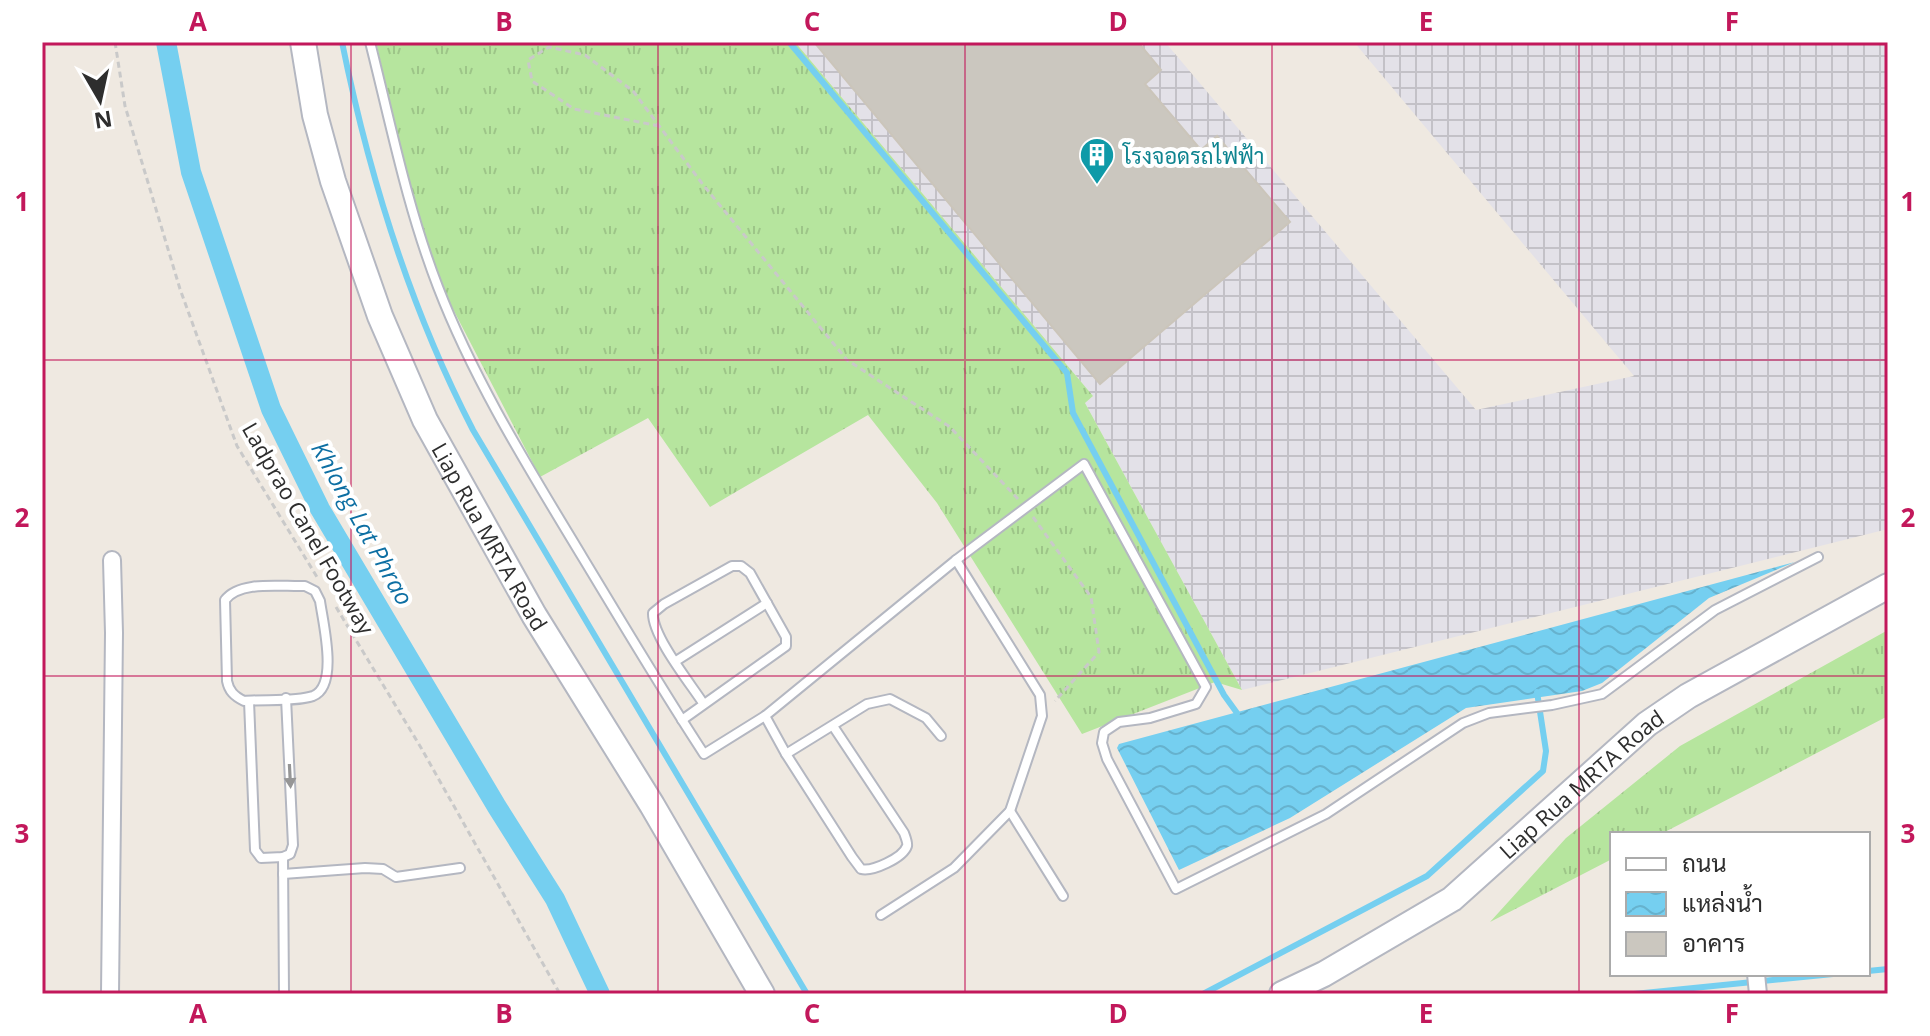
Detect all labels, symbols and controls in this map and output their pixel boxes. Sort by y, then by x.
text: A [189,3,207,39]
text: B [495,3,513,39]
text: C [804,3,820,39]
text: D [1108,3,1128,39]
text: E [1419,3,1433,39]
text: F [1725,3,1739,39]
north arrow [60,60,140,140]
text: N [92,105,114,137]
building icon: โรงจอดรถไฟฟ้า [1078,136,1116,186]
place label: โรงจอดรถไฟฟ้า [1122,140,1265,170]
text: 1 [15,183,29,219]
text: 1 [1901,183,1915,219]
street label: Ladprao Canel Footway [236,417,382,640]
water label: Khlong Lat Phrao [304,435,422,611]
street label: Liap Rua MRTA Road [425,437,555,636]
text: 2 [15,499,30,535]
text: 2 [1901,499,1916,535]
street label: Liap Rua MRTA Road [1492,702,1669,865]
one-way arrow [284,764,297,789]
text: 3 [15,815,29,851]
text: 3 [1901,815,1915,851]
legend [1610,832,1870,976]
text: ถนน [1682,846,1727,879]
text: แหล่งน้ำ [1682,884,1763,919]
text: อาคาร [1682,926,1745,959]
text: A [189,995,207,1031]
text: B [495,995,513,1031]
text: C [804,995,820,1031]
text: D [1108,995,1128,1031]
text: E [1419,995,1433,1031]
text: F [1725,995,1739,1031]

